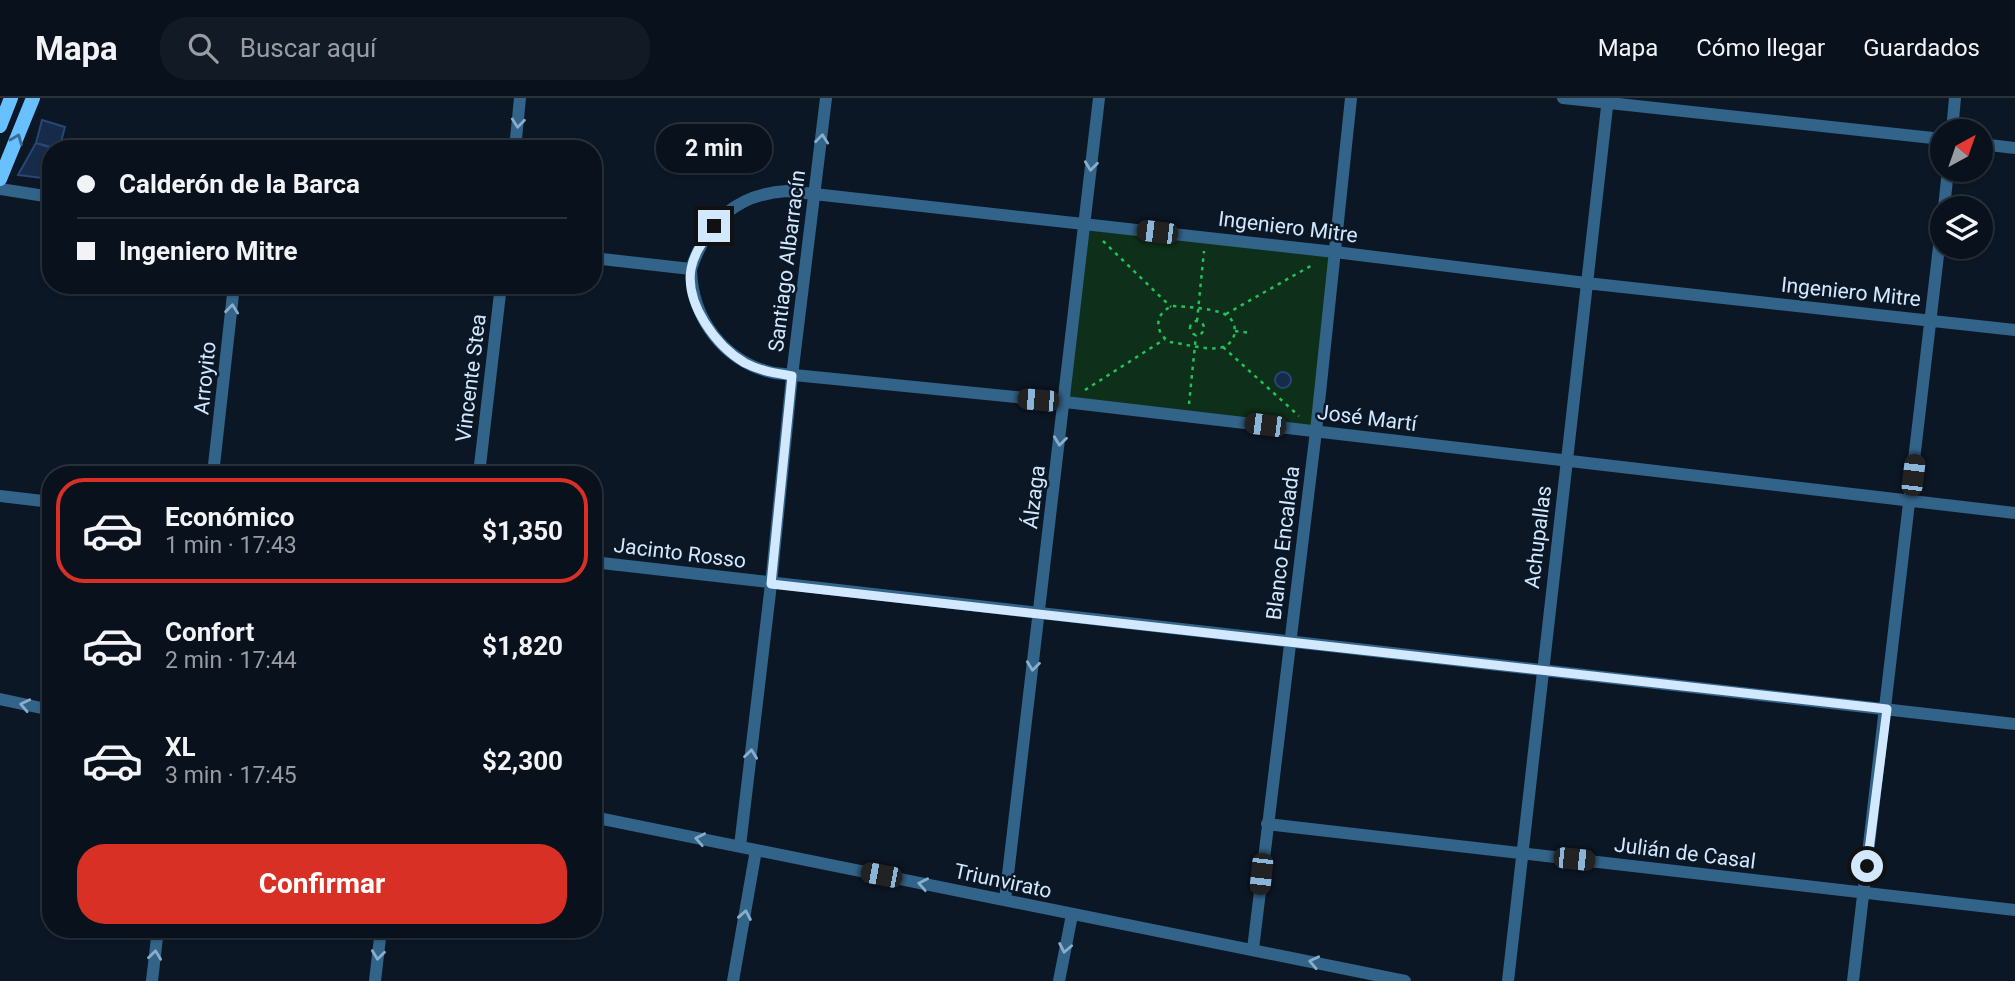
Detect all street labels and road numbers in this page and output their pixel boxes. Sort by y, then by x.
street label: Santiago Albarracín [764,169,810,353]
street label: Ingeniero Mitre [1217,207,1359,247]
street label: Ingeniero Mitre [1780,273,1922,311]
street label: Vincente Stea [451,313,491,443]
street label: Arroyito [189,340,221,416]
street label: José Martí [1316,400,1419,436]
street label: Álzaga [1018,464,1050,530]
street label: Blanco Encalada [1262,465,1304,621]
street label: Achupallas [1520,484,1556,590]
street label: Jacinto Rosso [612,533,748,573]
street label: Julián de Casal [1613,832,1757,874]
street label: Triunvirato [952,859,1054,903]

